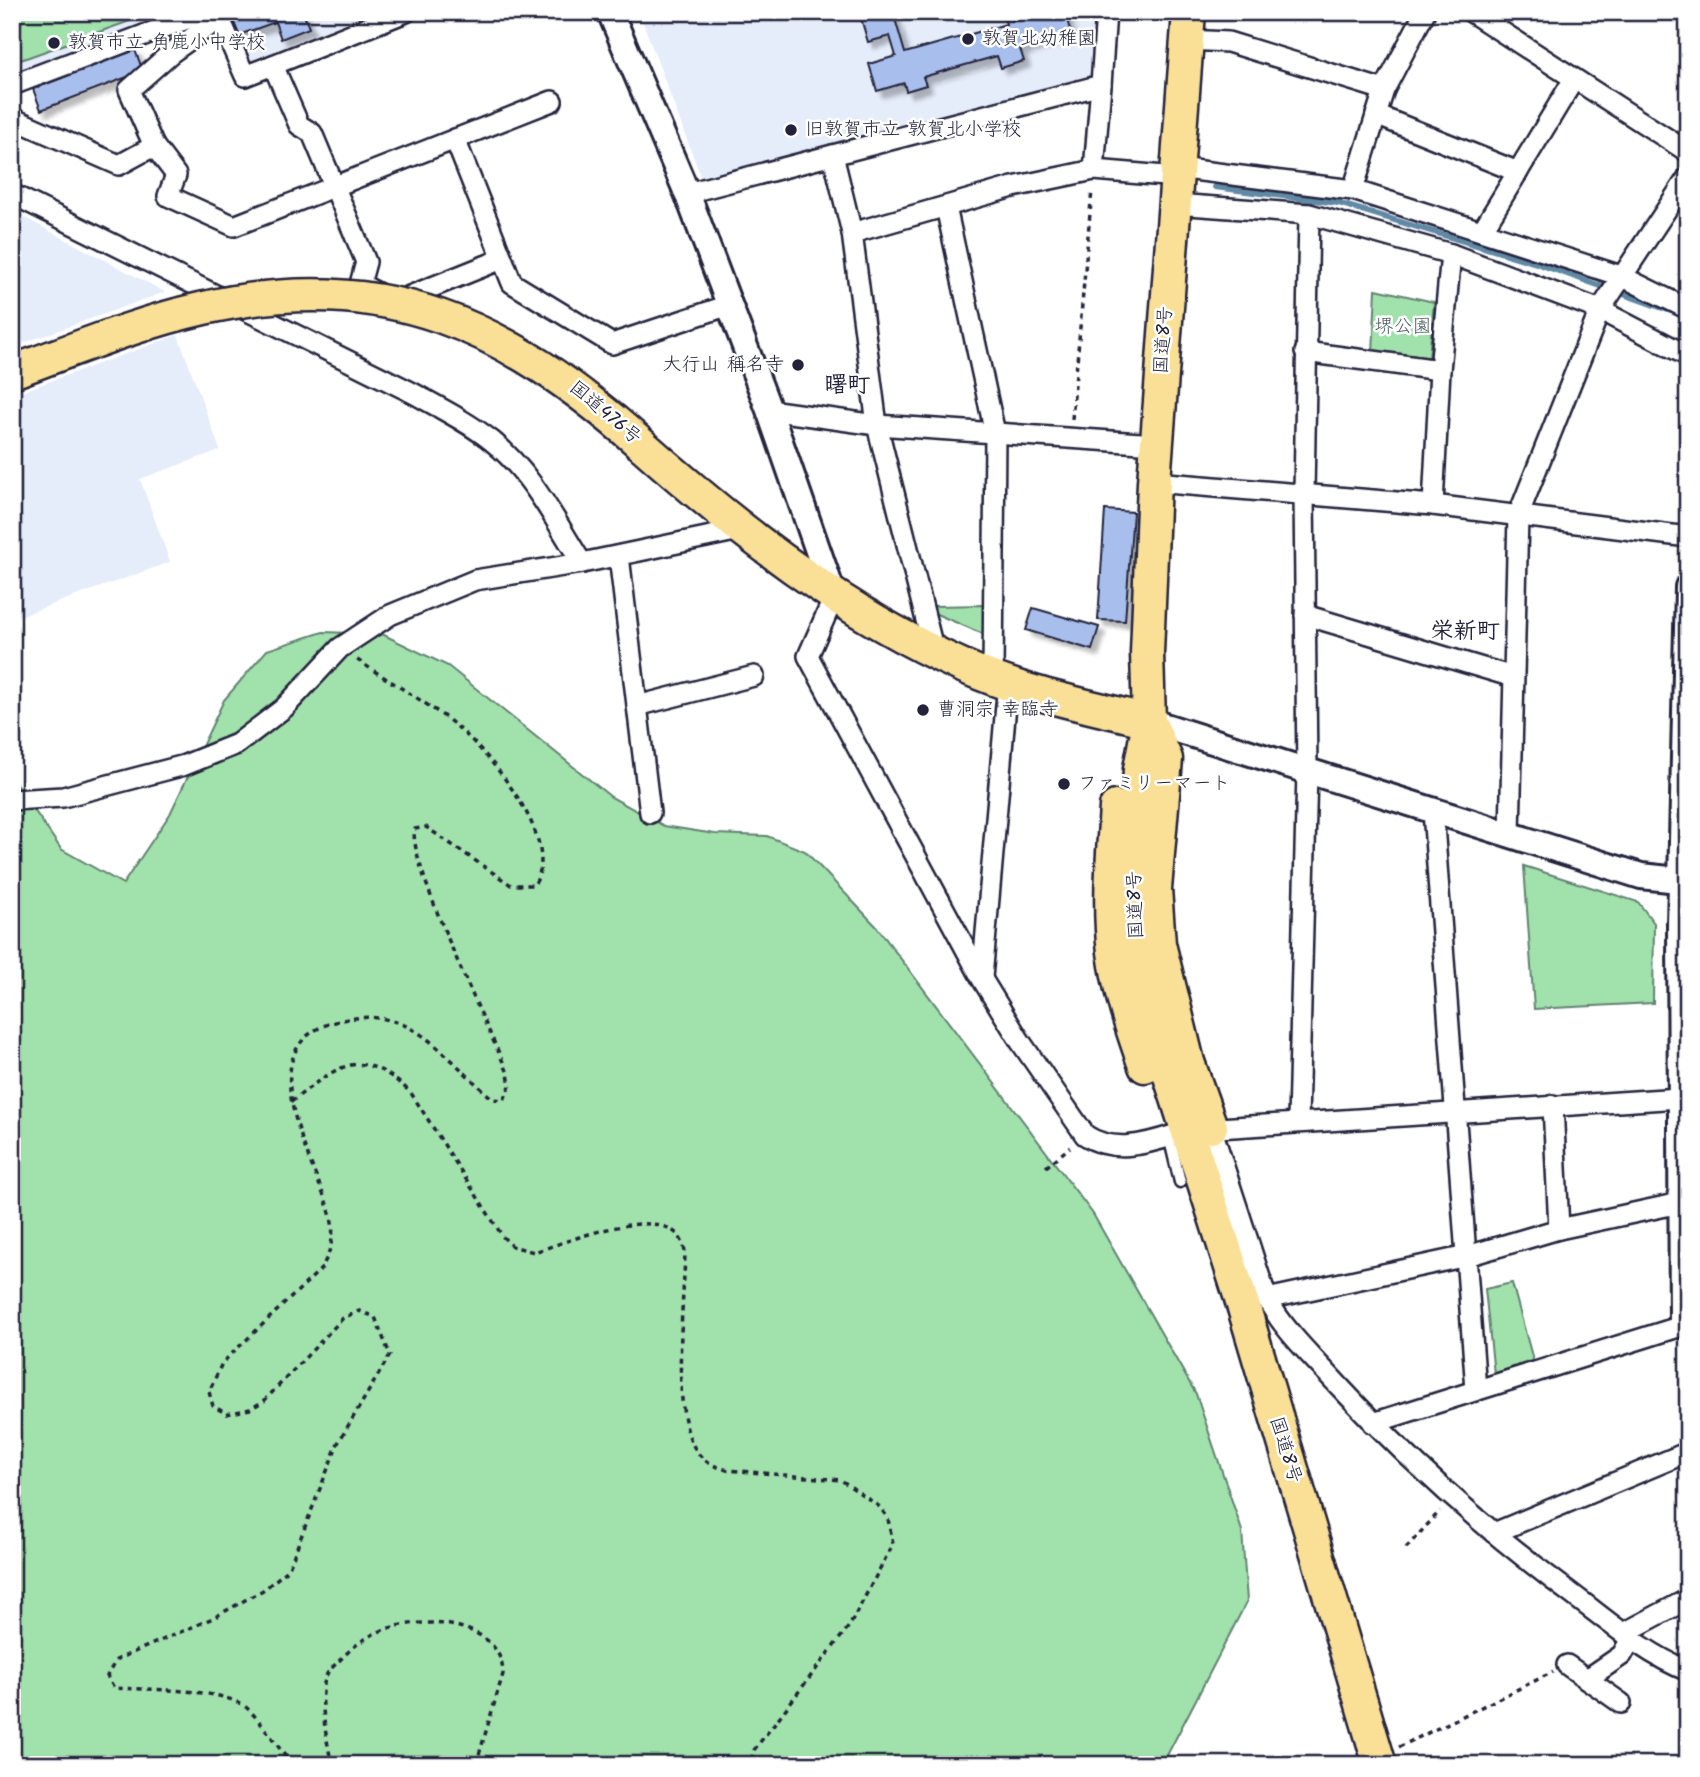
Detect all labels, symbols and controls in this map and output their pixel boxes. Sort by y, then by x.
place label: 敦賀北幼稚園 [982,24,1096,54]
place label: 敦賀市立 角鹿小中学校 [68,28,266,58]
marker: 敦賀北幼稚園 [960,31,976,47]
marker: 敦賀市立 角鹿小中学校 [46,35,62,51]
place label: 旧敦賀市立 敦賀北小学校 [805,115,1022,145]
marker: 旧敦賀市立 敦賀北小学校 [783,122,799,138]
street label: 国道8号 [1147,305,1181,375]
park label: 堺公園 [1374,312,1432,342]
place label: 大行山 稱名寺 [662,350,784,380]
marker: 大行山 稱名寺 [790,357,806,373]
district label: 曙町 [824,368,870,404]
street label: 国道476号 [562,374,648,452]
district label: 栄新町 [1431,614,1500,650]
place label: 曹洞宗 幸臨寺 [937,695,1059,725]
marker: 曹洞宗 幸臨寺 [915,702,931,718]
place label: ファミリーマート [1078,769,1230,799]
marker: ファミリーマート [1056,776,1072,792]
street label: 国道8号 [1120,870,1152,940]
street label: 国道8号 [1261,1413,1309,1487]

